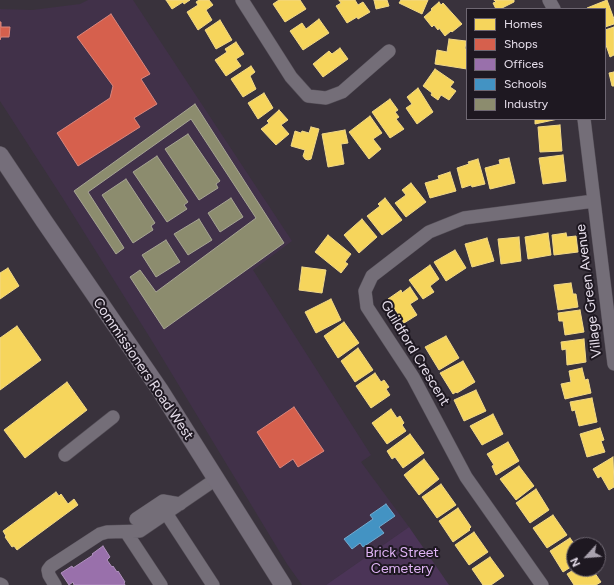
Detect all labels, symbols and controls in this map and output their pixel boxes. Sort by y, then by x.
legend [466,8,606,120]
text: Homes [504,17,542,31]
text: Shops [504,37,538,51]
text: Offices [504,57,544,71]
text: Schools [504,77,547,91]
text: Industry [504,97,548,111]
street label: Village Green Avenue [572,223,606,359]
street label: Commissioners Road West [89,295,197,443]
street label: Guildford Crescent [377,297,453,409]
north arrow [566,537,606,577]
park label: Brick Street Cemetery [365,545,439,578]
text: N [568,555,583,569]

